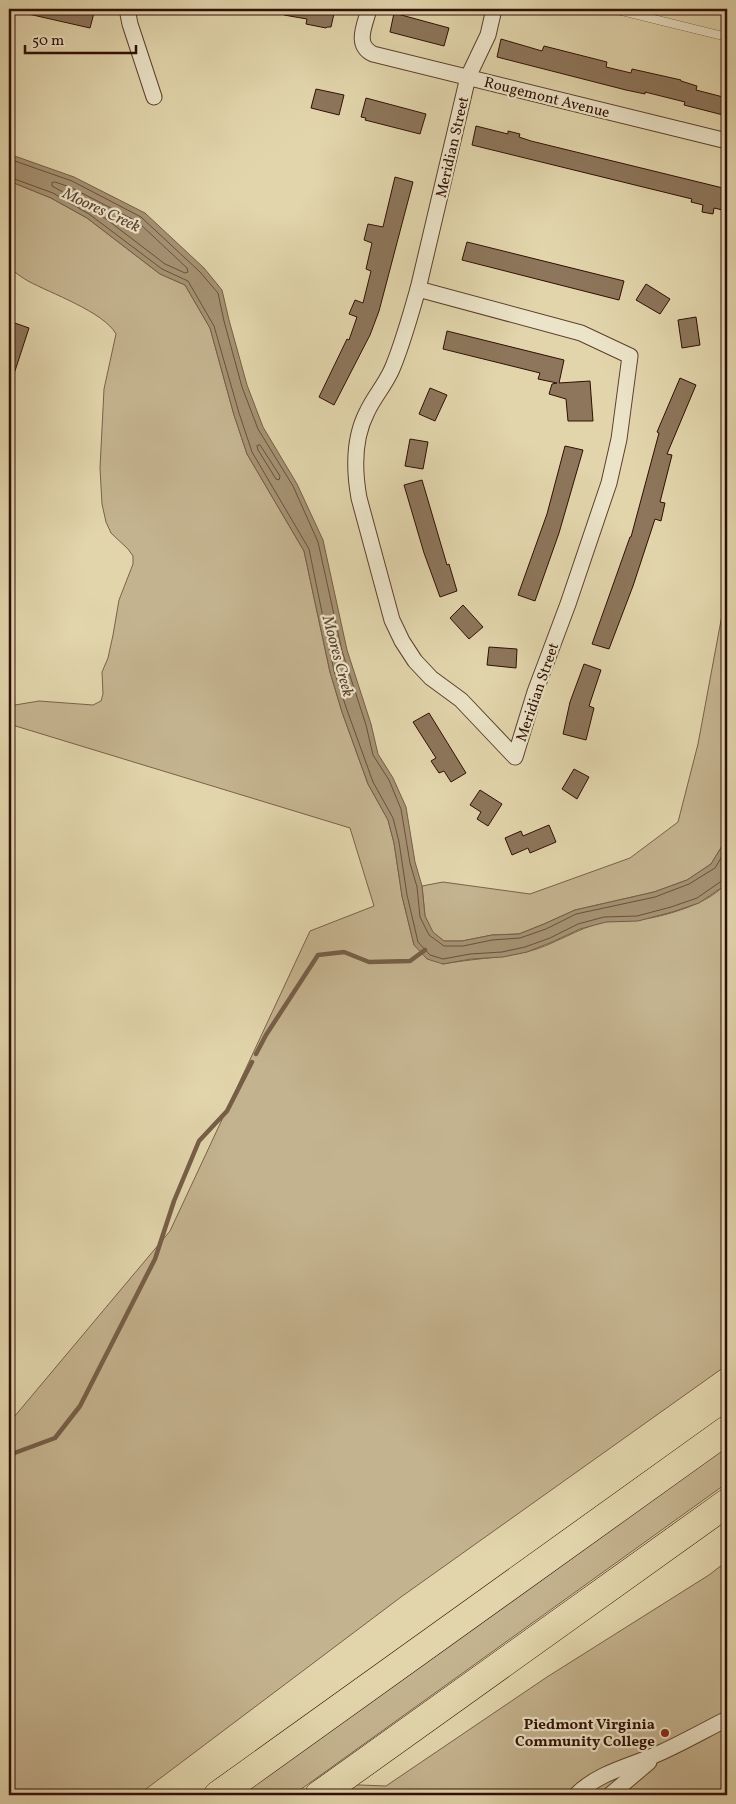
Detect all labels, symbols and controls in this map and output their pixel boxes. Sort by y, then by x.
scale bar [25,22,136,54]
text: 50 m [32,31,64,52]
street label: Rougemont Avenue [482,73,612,124]
street label: Meridian Street [432,95,475,200]
water label: Moores Creek [58,183,144,239]
water label: Moores Creek [315,612,359,700]
street label: Meridian Street [512,640,565,745]
place label: Piedmont Virginia Community College [515,1715,655,1753]
marker: Piedmont Virginia Community College [659,1727,671,1739]

